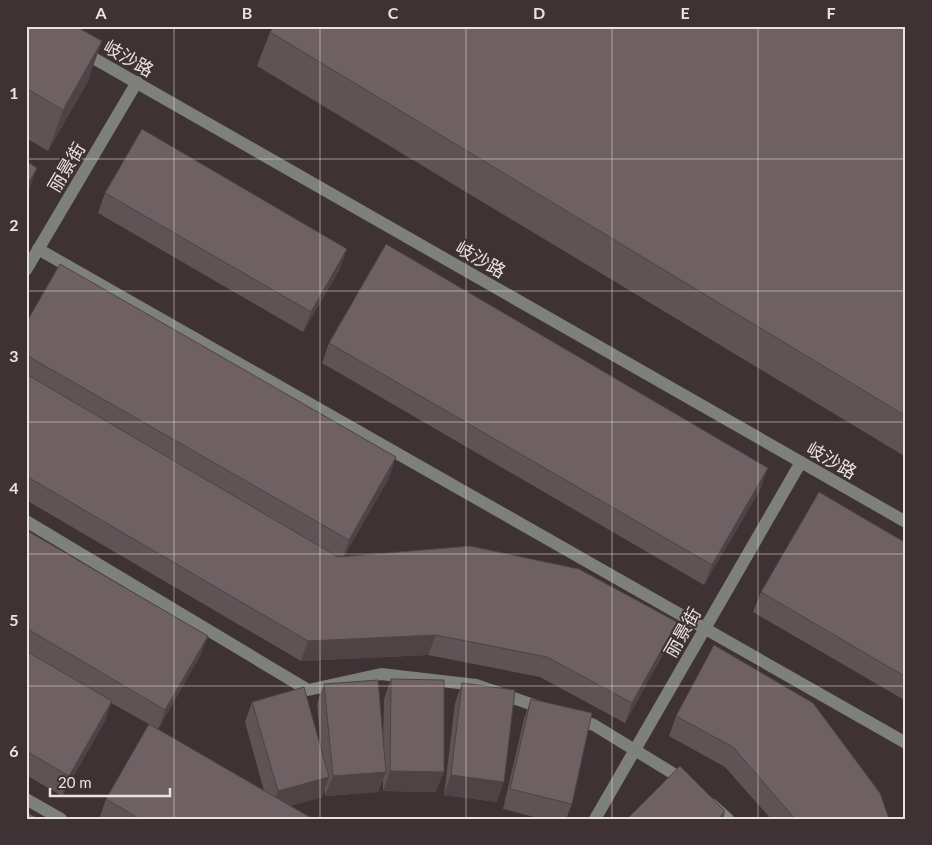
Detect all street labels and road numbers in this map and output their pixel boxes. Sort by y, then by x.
street label: 岐沙路 [100,35,158,81]
street label: 丽景街 [43,138,89,196]
street label: 岐沙路 [452,236,510,282]
street label: 岐沙路 [803,437,861,483]
street label: 丽景街 [659,603,705,661]

